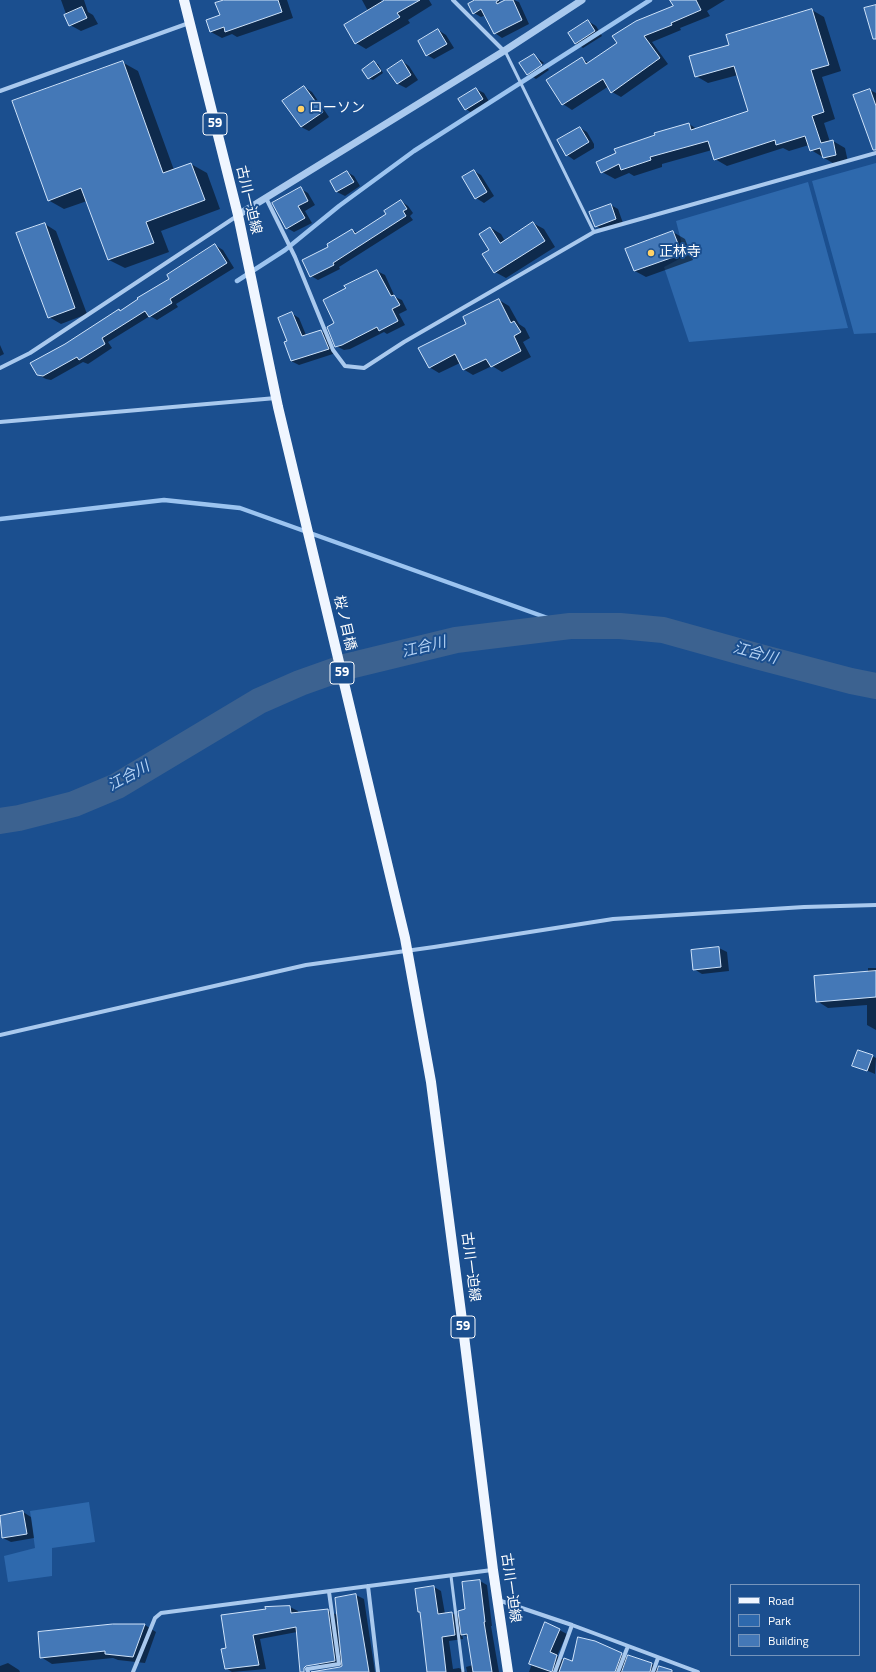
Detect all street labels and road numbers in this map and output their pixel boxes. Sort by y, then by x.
road number: 59 [203,113,227,135]
street label: 古川一迫線 [232,164,264,236]
street label: 桜ノ目橋 [330,594,358,652]
road number: 59 [330,662,354,684]
street label: 古川一迫線 [457,1231,483,1303]
road number: 59 [451,1316,475,1338]
street label: 古川一迫線 [497,1552,523,1624]

